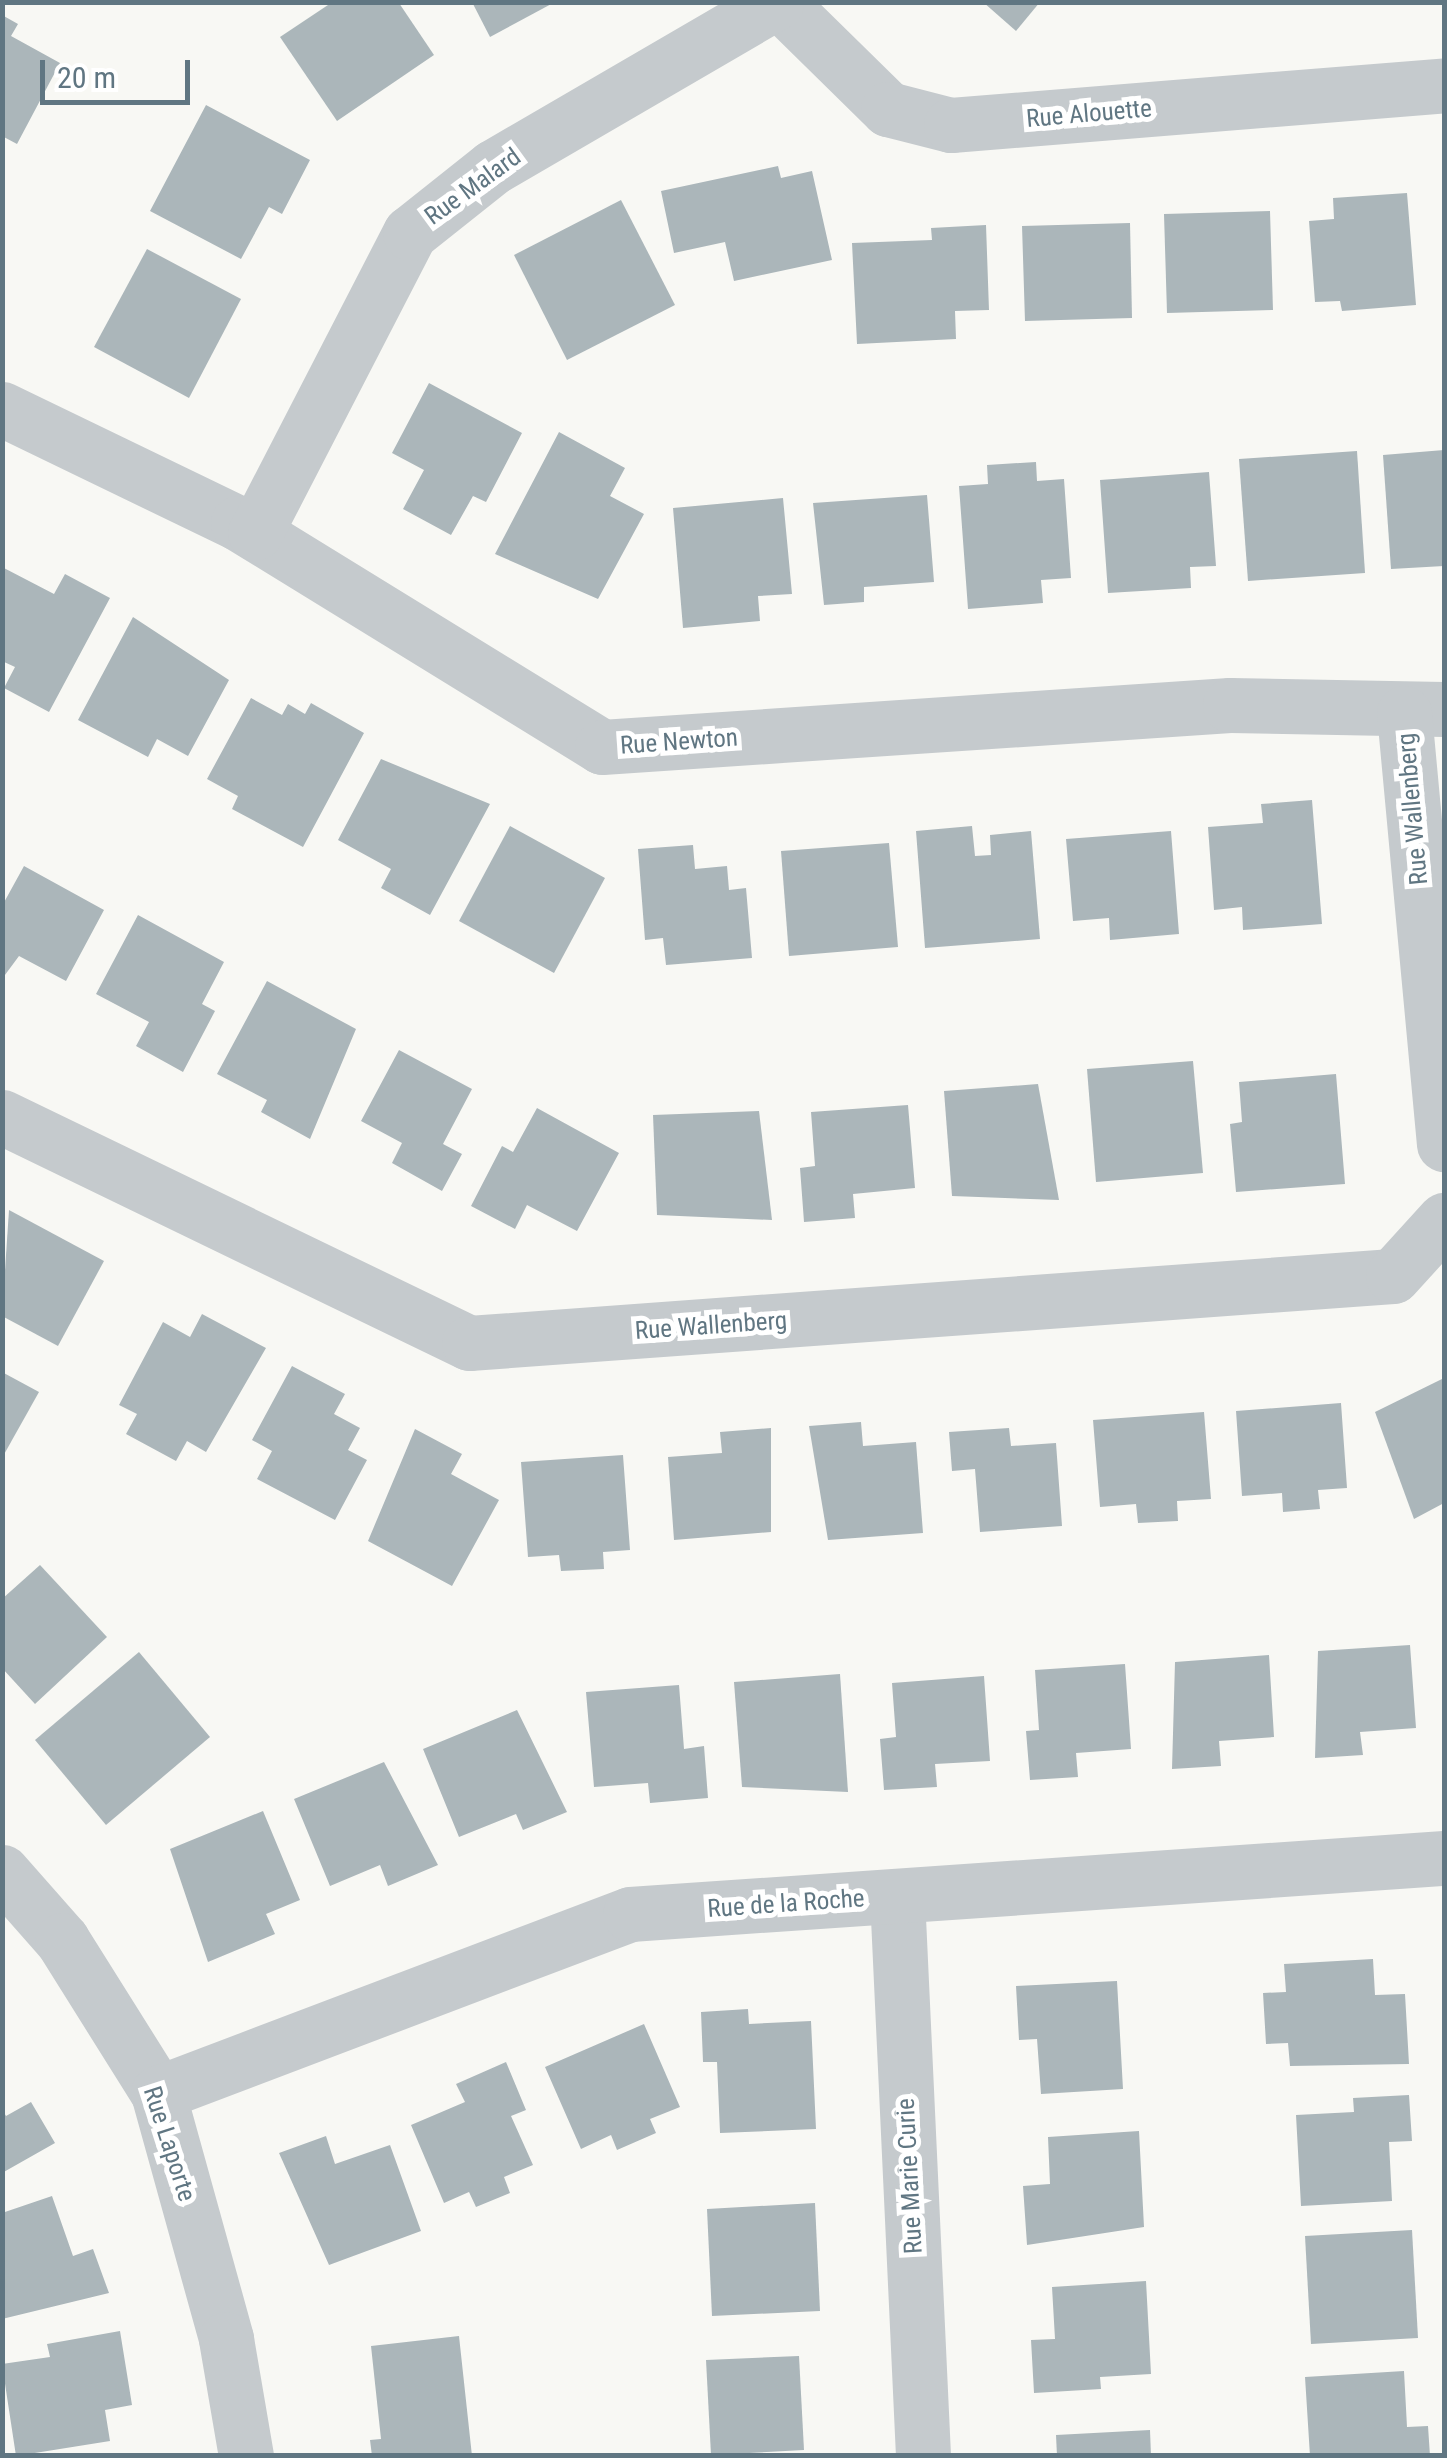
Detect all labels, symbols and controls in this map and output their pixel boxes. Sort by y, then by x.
scale bar [45,40,195,102]
text: 20 m [57,60,116,95]
street label: Rue Alouette [1025,94,1153,134]
street label: Rue Malard [419,142,527,232]
street label: Rue Newton [619,723,739,761]
street label: Rue Wallenberg [1391,732,1435,886]
street label: Rue Wallenberg [634,1306,788,1346]
street label: Rue de la Roche [707,1884,865,1924]
street label: Rue Laporte [136,2083,202,2205]
street label: Rue Marie Curie [891,2097,929,2255]

